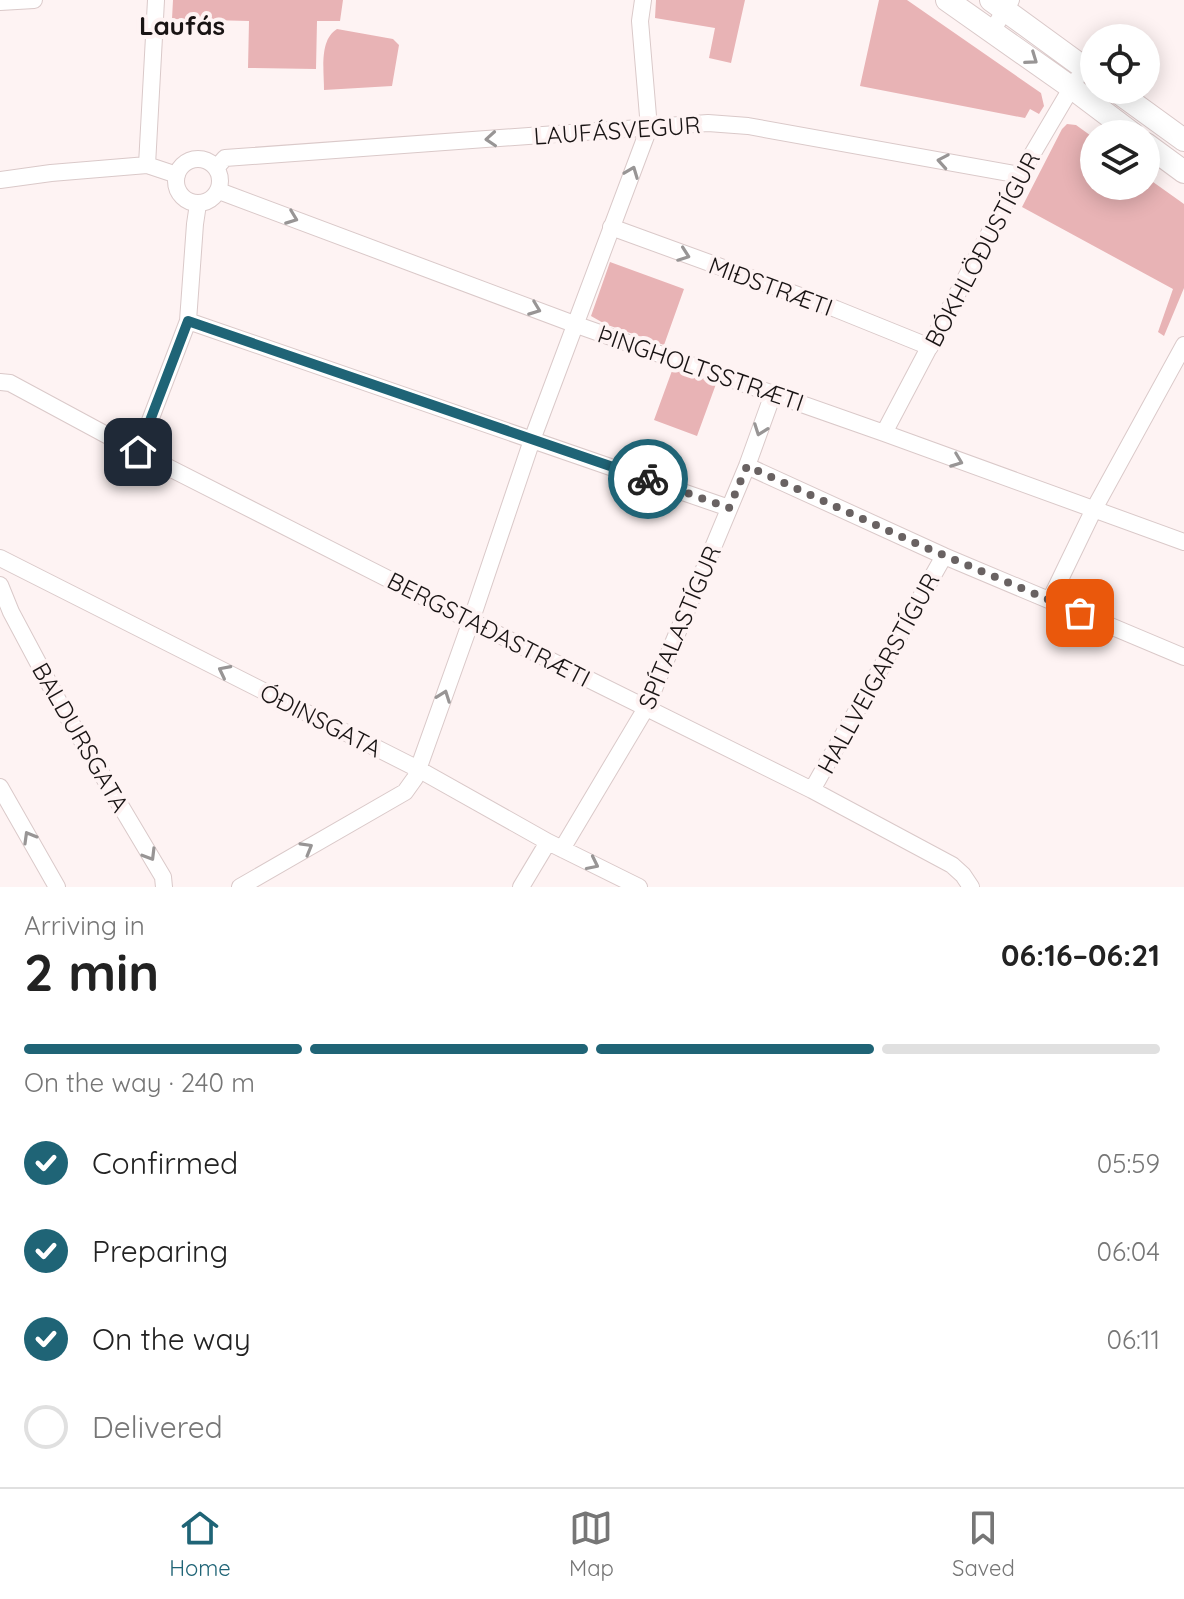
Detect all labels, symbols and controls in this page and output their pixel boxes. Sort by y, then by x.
district label: Laufás [139,9,225,42]
map controls [1080,24,1160,200]
button: locate [1080,24,1160,104]
one-way arrow [1023,49,1038,64]
street label: LAUFÁSVEGUR [533,109,701,151]
button: layers [1080,120,1160,200]
one-way arrow [484,130,497,147]
street label: BÓKHLÖÐUSTÍGUR [918,146,1046,352]
one-way arrow [936,153,950,170]
one-way arrow [622,166,639,180]
one-way arrow [284,208,298,225]
one-way arrow [676,245,690,261]
street label: MIÐSTRÆTI [705,250,837,322]
one-way arrow [527,299,541,316]
street label: ÞINGHOLTSSTRÆTI [594,319,808,417]
pin [104,418,172,486]
one-way arrow [753,422,769,436]
icon: home [116,430,160,474]
courier [608,439,688,519]
one-way arrow [949,451,963,468]
icon: bike [626,457,670,501]
street label: SPÍTALASTÍGUR [631,541,727,713]
street label: BERGSTAÐASTRÆTI [383,565,595,693]
street label: HALLVEIGARSTÍGUR [810,567,946,779]
pin [1046,579,1114,647]
icon: bag [1058,591,1102,635]
street label: BALDURSGATA [26,657,136,817]
one-way arrow [217,665,232,680]
street label: ÓÐINSGATA [255,677,387,763]
one-way arrow [435,689,451,703]
one-way arrow [23,831,39,846]
one-way arrow [298,842,313,858]
one-way arrow [140,846,155,861]
one-way arrow [585,855,600,870]
text: Arriving in [24,909,145,942]
text: 06:16–06:21 [1001,936,1160,974]
text: 2 min [24,939,159,1004]
text: On the way · 240 m [24,1066,255,1099]
icon: check [24,1141,68,1185]
text: Confirmed [92,1144,238,1182]
text: 05:59 [1097,1147,1160,1180]
icon: check [24,1229,68,1273]
text: Preparing [92,1232,228,1270]
text: 06:04 [1097,1235,1160,1268]
icon: check [24,1317,68,1361]
text: On the way [92,1320,251,1358]
text: 06:11 [1106,1323,1160,1356]
text: Delivered [92,1408,223,1446]
tab: Home [169,1506,231,1582]
tab: Map [569,1506,614,1582]
tab: Saved [952,1506,1015,1582]

